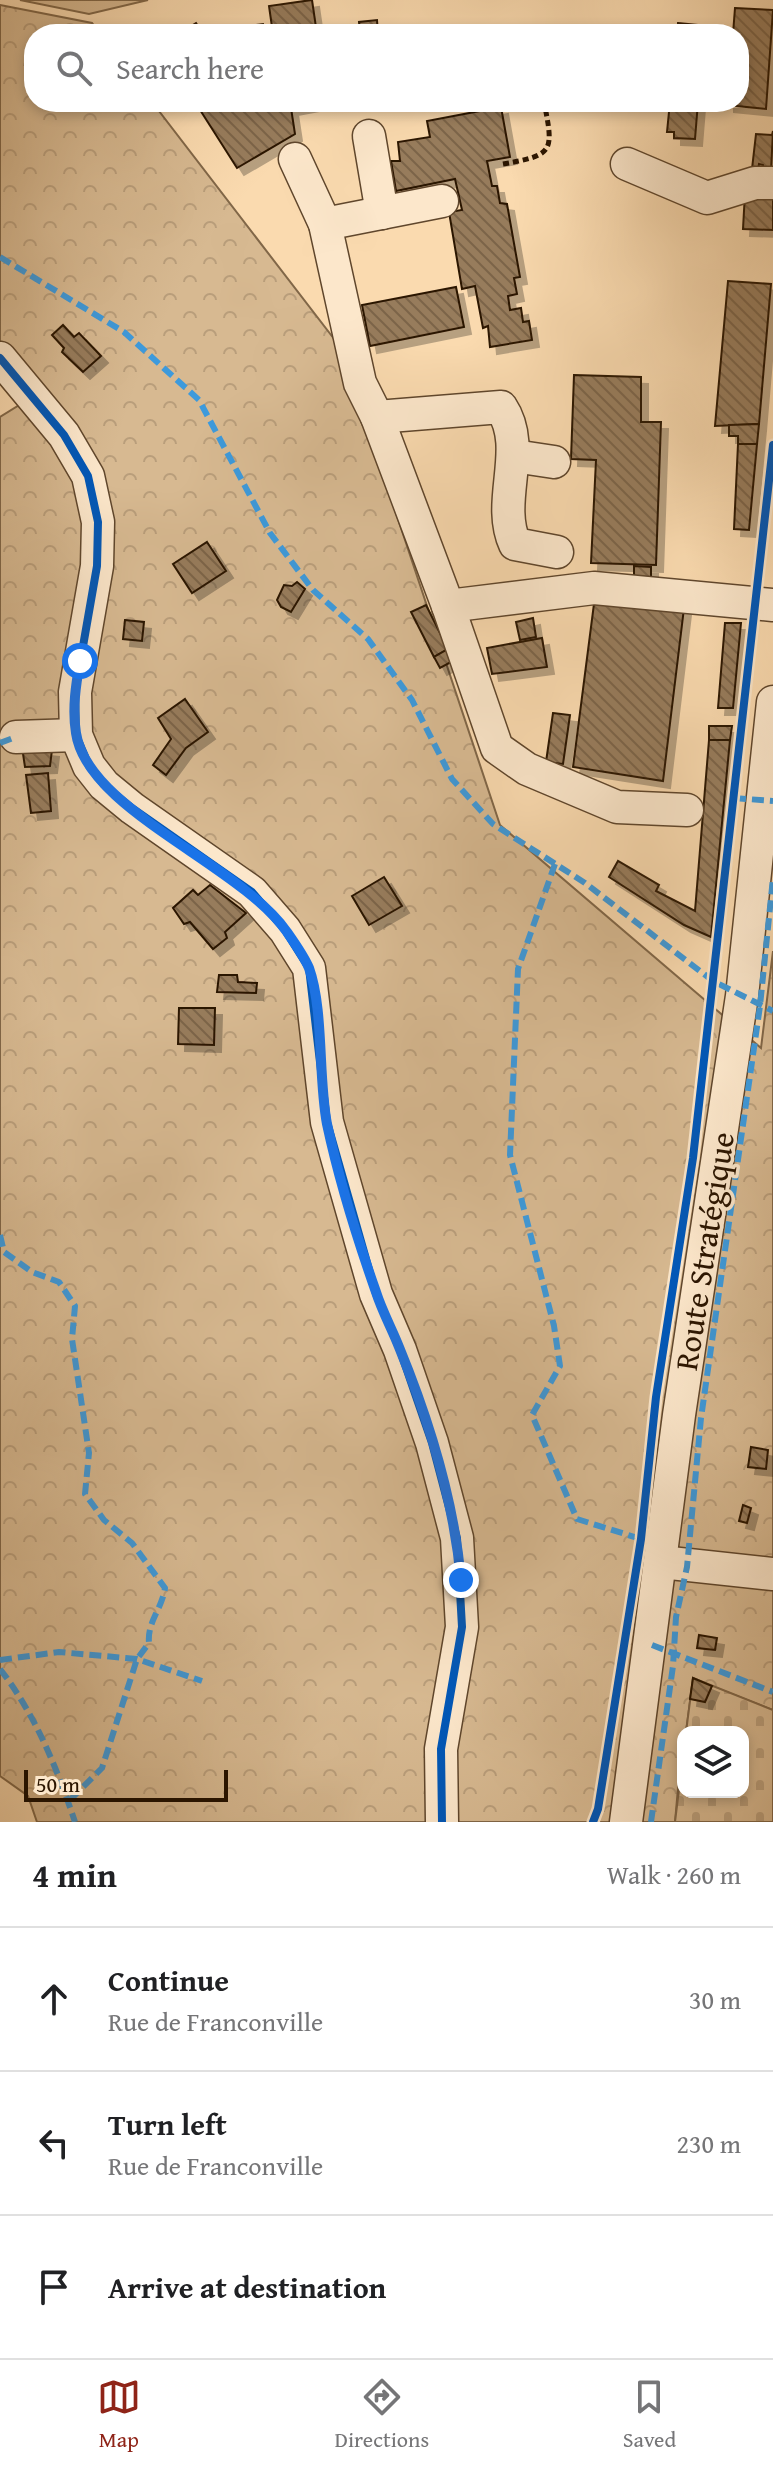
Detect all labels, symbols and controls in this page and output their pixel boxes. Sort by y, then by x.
search box [24,24,749,112]
icon: search [52,46,96,90]
text: Search here [116,46,264,90]
route start [62,643,98,679]
street label: Route Stratégique [662,1128,746,1374]
route end [443,1562,479,1598]
map controls [677,1726,749,1798]
button: layers [677,1726,749,1798]
scale bar [24,1766,228,1802]
text: 50 m [36,1768,80,1800]
text: 4 min [32,1850,117,1899]
text: Walk · 260 m [607,1855,741,1894]
text: Continue [108,1958,229,2002]
icon: ahead [32,1977,76,2021]
text: 30 m [689,1980,741,2019]
text: Rue de Franconville [108,2002,323,2041]
text: Turn left [108,2102,227,2146]
icon: left [32,2121,76,2165]
text: 230 m [676,2124,741,2163]
text: Rue de Franconville [108,2146,323,2185]
icon: arrive [32,2265,76,2309]
text: Arrive at destination [108,2265,386,2309]
tab: Map [97,2375,141,2455]
tab: Directions [335,2375,429,2455]
tab: Saved [623,2375,676,2455]

